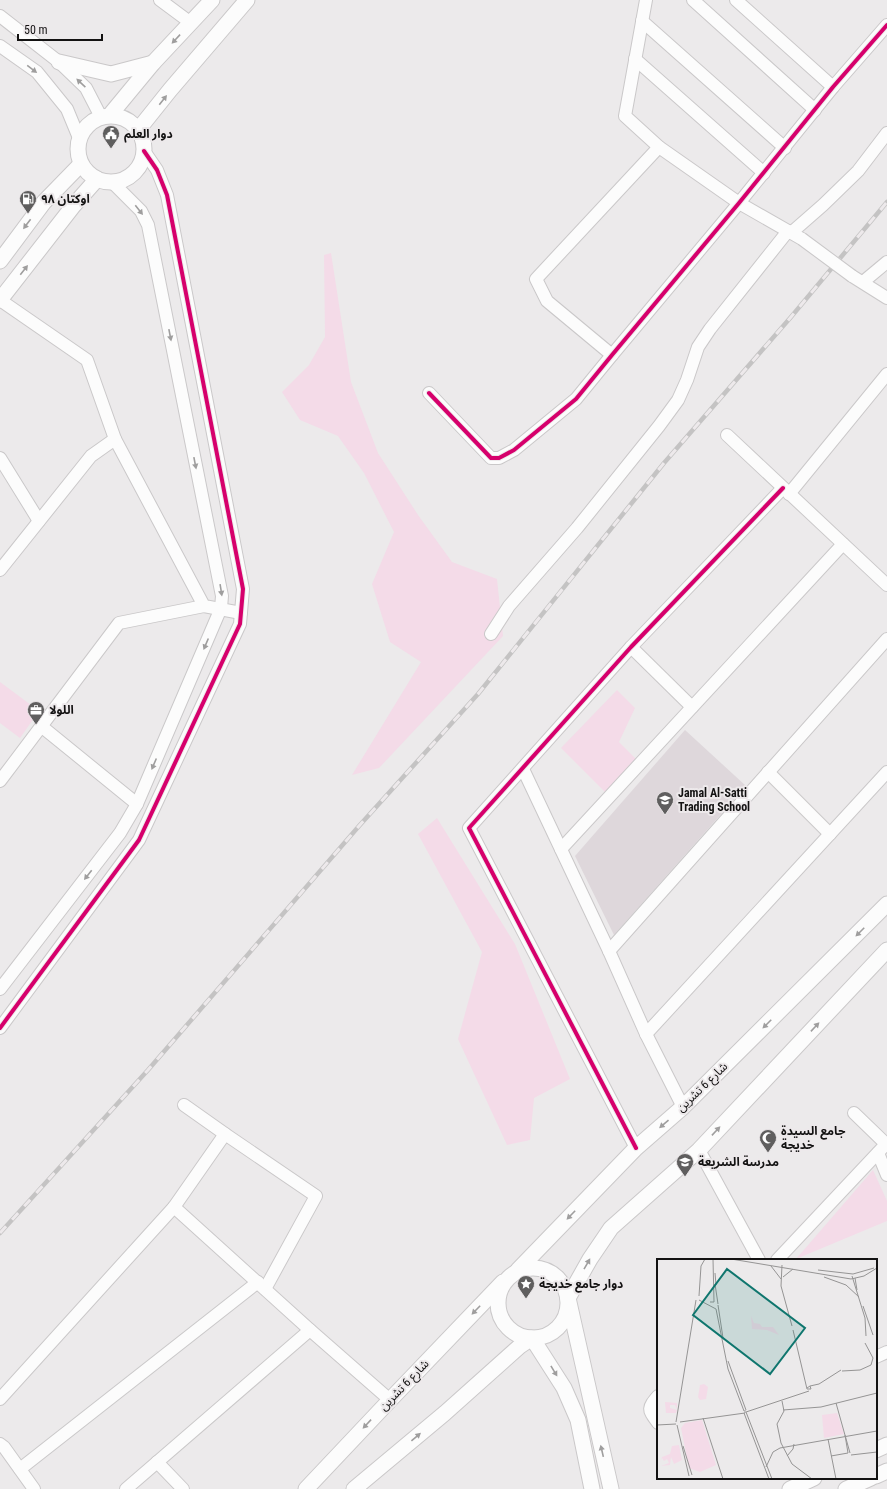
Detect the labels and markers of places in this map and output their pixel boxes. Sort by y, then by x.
public building icon: دوار العلم [101,124,121,149]
place label: دوار العلم [124,127,173,143]
fuel station icon: اوكتان ٩٨ [18,189,38,214]
place label: اوكتان ٩٨ [41,192,90,206]
office icon: اللولا [26,700,46,725]
place label: اللولا [49,703,74,717]
place label: Jamal Al-Satti Trading School [678,786,750,814]
school or university icon: Jamal Al-Satti Trading School [655,790,675,815]
place label: جامع السيدة خديجة [781,1124,846,1152]
mosque icon: جامع السيدة خديجة [758,1128,778,1153]
school or university icon: مدرسة الشريعة [675,1152,695,1177]
place label: مدرسة الشريعة [698,1155,779,1169]
place icon: دوار جامع خديجة [516,1274,536,1299]
place label: دوار جامع خديجة [539,1277,623,1293]

